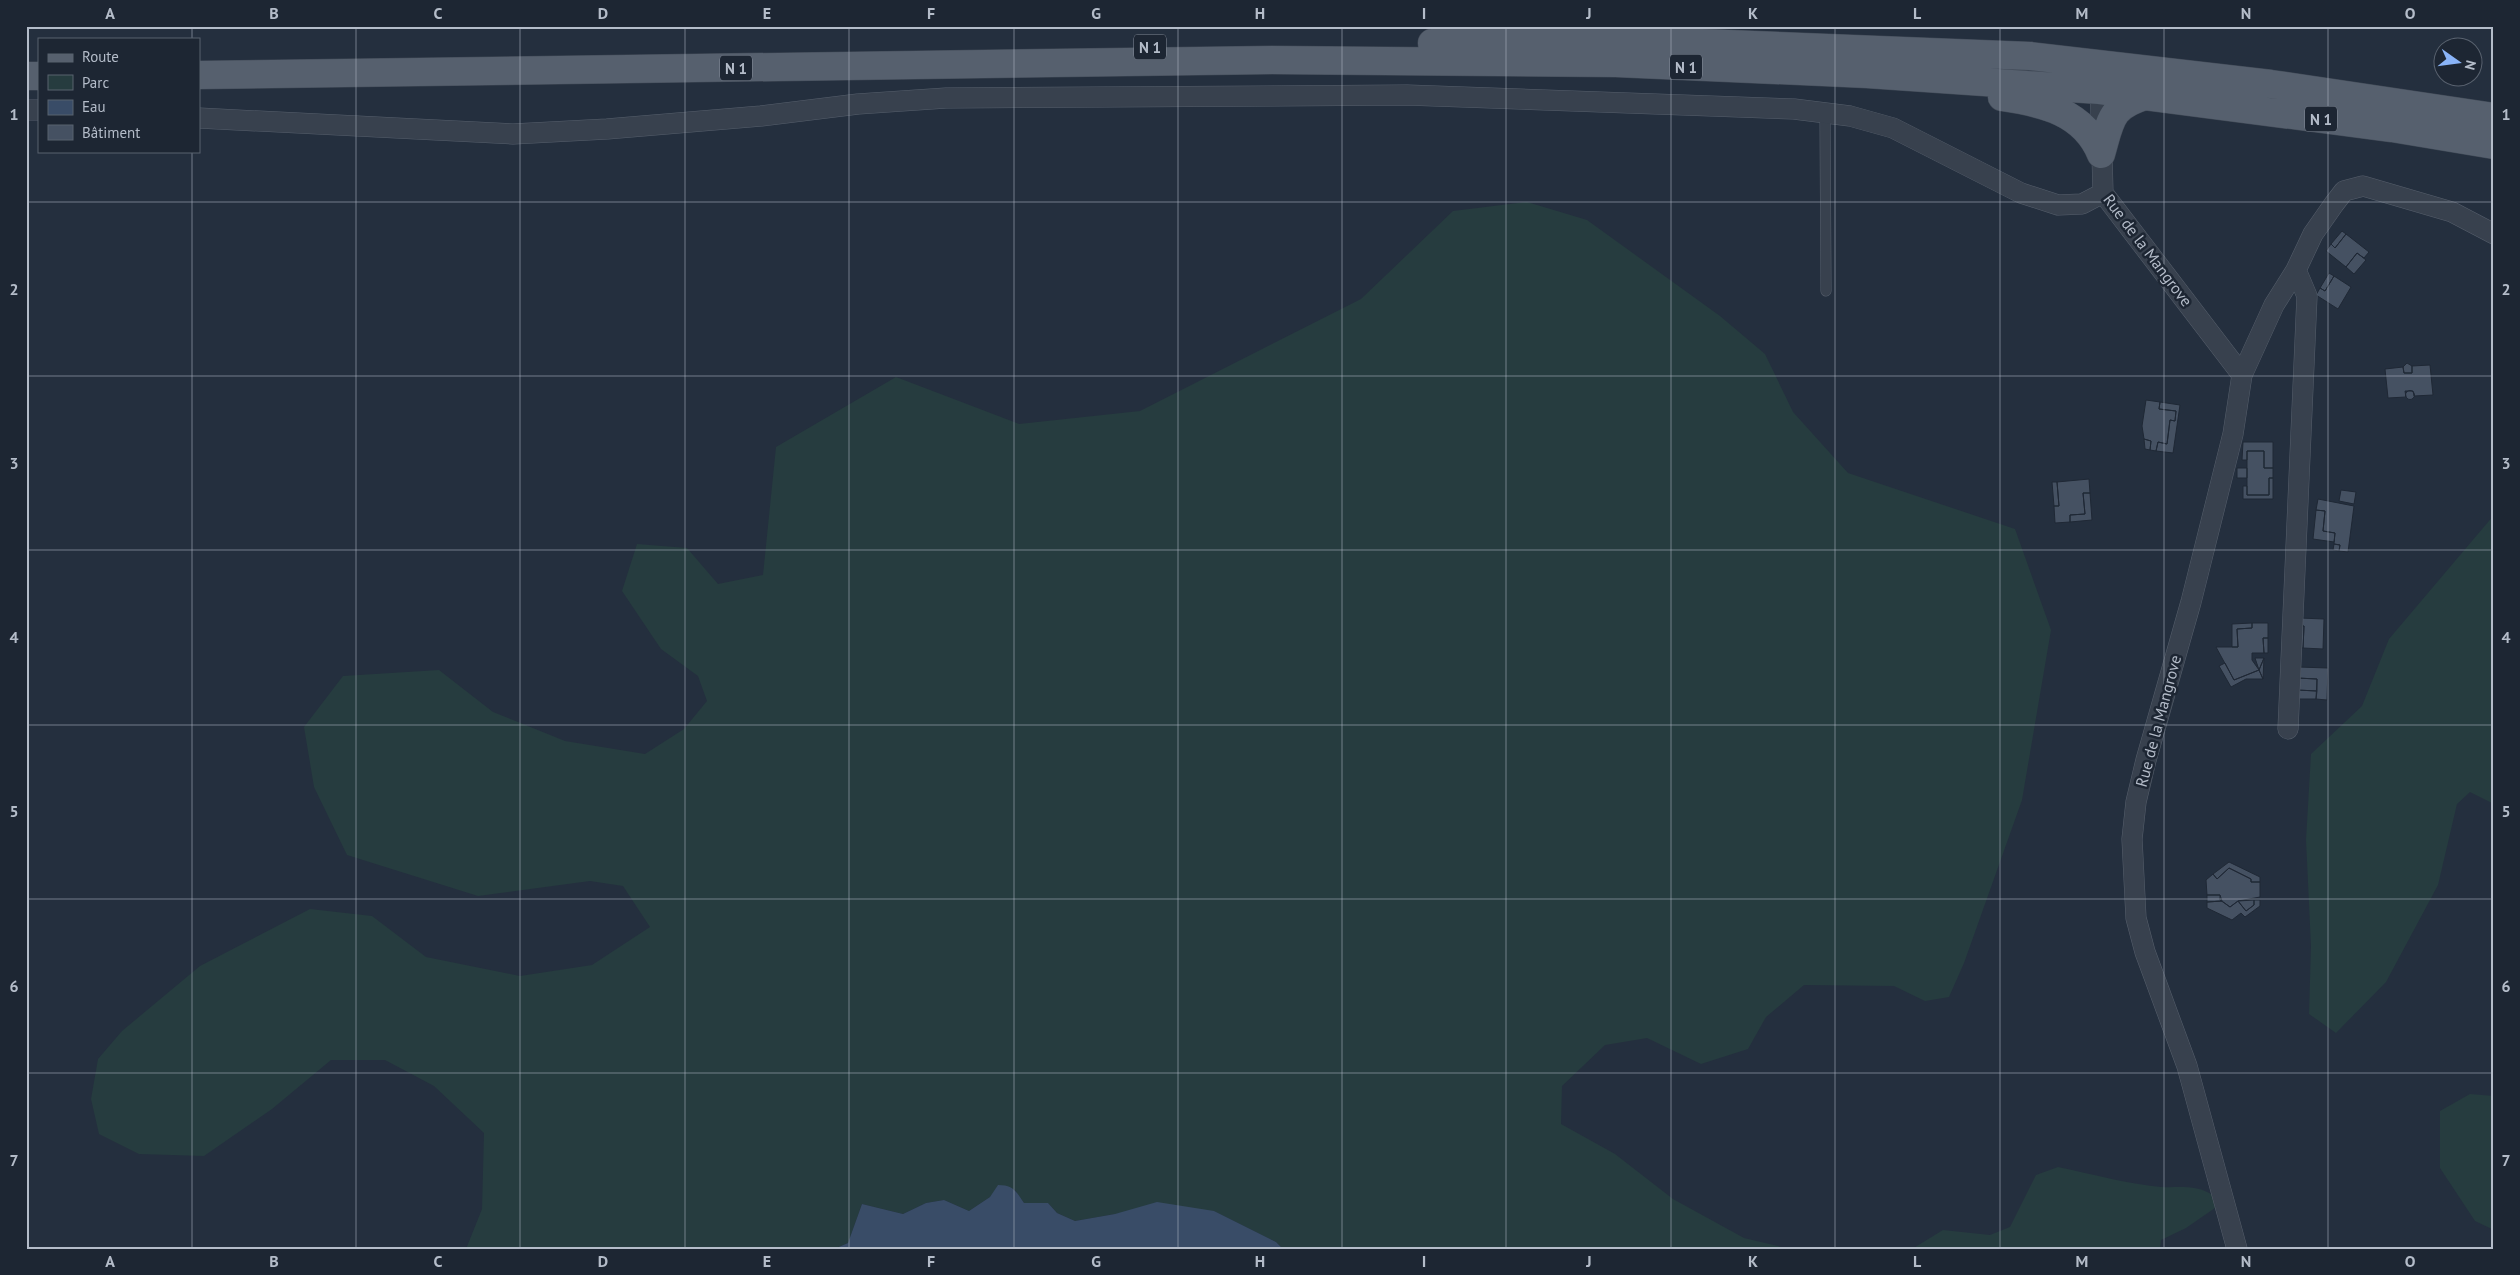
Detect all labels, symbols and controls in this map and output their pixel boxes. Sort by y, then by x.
text: A [105,3,115,23]
text: B [269,3,279,23]
text: C [434,3,443,23]
text: D [598,3,608,23]
text: E [763,3,771,23]
text: F [927,3,935,23]
text: G [1091,3,1101,23]
text: H [1255,3,1265,23]
text: I [1422,3,1426,23]
text: J [1585,3,1592,23]
text: K [1748,3,1758,23]
text: L [1913,3,1922,23]
text: M [2076,3,2088,23]
text: N [2241,3,2251,23]
text: O [2405,3,2416,23]
road number: N 1 [1134,34,1166,60]
legend [38,38,200,152]
north arrow [2432,38,2482,88]
text: Route [82,47,119,66]
road number: N 1 [1670,54,1702,80]
road number: N 1 [720,56,752,80]
text: N [2461,59,2480,72]
text: Parc [82,73,109,92]
text: Eau [82,97,106,116]
text: 1 [9,104,19,124]
text: 1 [2501,104,2511,124]
road number: N 1 [2305,106,2337,132]
text: Bâtiment [82,123,140,142]
street label: Rue de la Mangrove [2099,190,2197,310]
text: 2 [9,279,19,299]
text: 2 [2501,279,2511,299]
text: 3 [9,453,19,473]
text: 3 [2501,453,2511,473]
text: 4 [9,627,19,647]
text: 4 [2501,627,2511,647]
street label: Rue de la Mangrove [2131,653,2185,789]
text: 5 [9,801,19,821]
text: 5 [2501,801,2511,821]
text: 6 [9,976,19,996]
text: 6 [2501,976,2511,996]
text: 7 [9,1150,19,1170]
text: 7 [2501,1150,2511,1170]
text: A [105,1251,115,1271]
text: B [269,1251,279,1271]
text: C [434,1251,443,1271]
text: D [598,1251,608,1271]
text: E [763,1251,771,1271]
text: F [927,1251,935,1271]
text: G [1091,1251,1101,1271]
text: H [1255,1251,1265,1271]
text: I [1422,1251,1426,1271]
text: J [1585,1251,1592,1271]
text: K [1748,1251,1758,1271]
text: L [1913,1251,1922,1271]
text: M [2076,1251,2088,1271]
text: N [2241,1251,2251,1271]
text: O [2405,1251,2416,1271]

